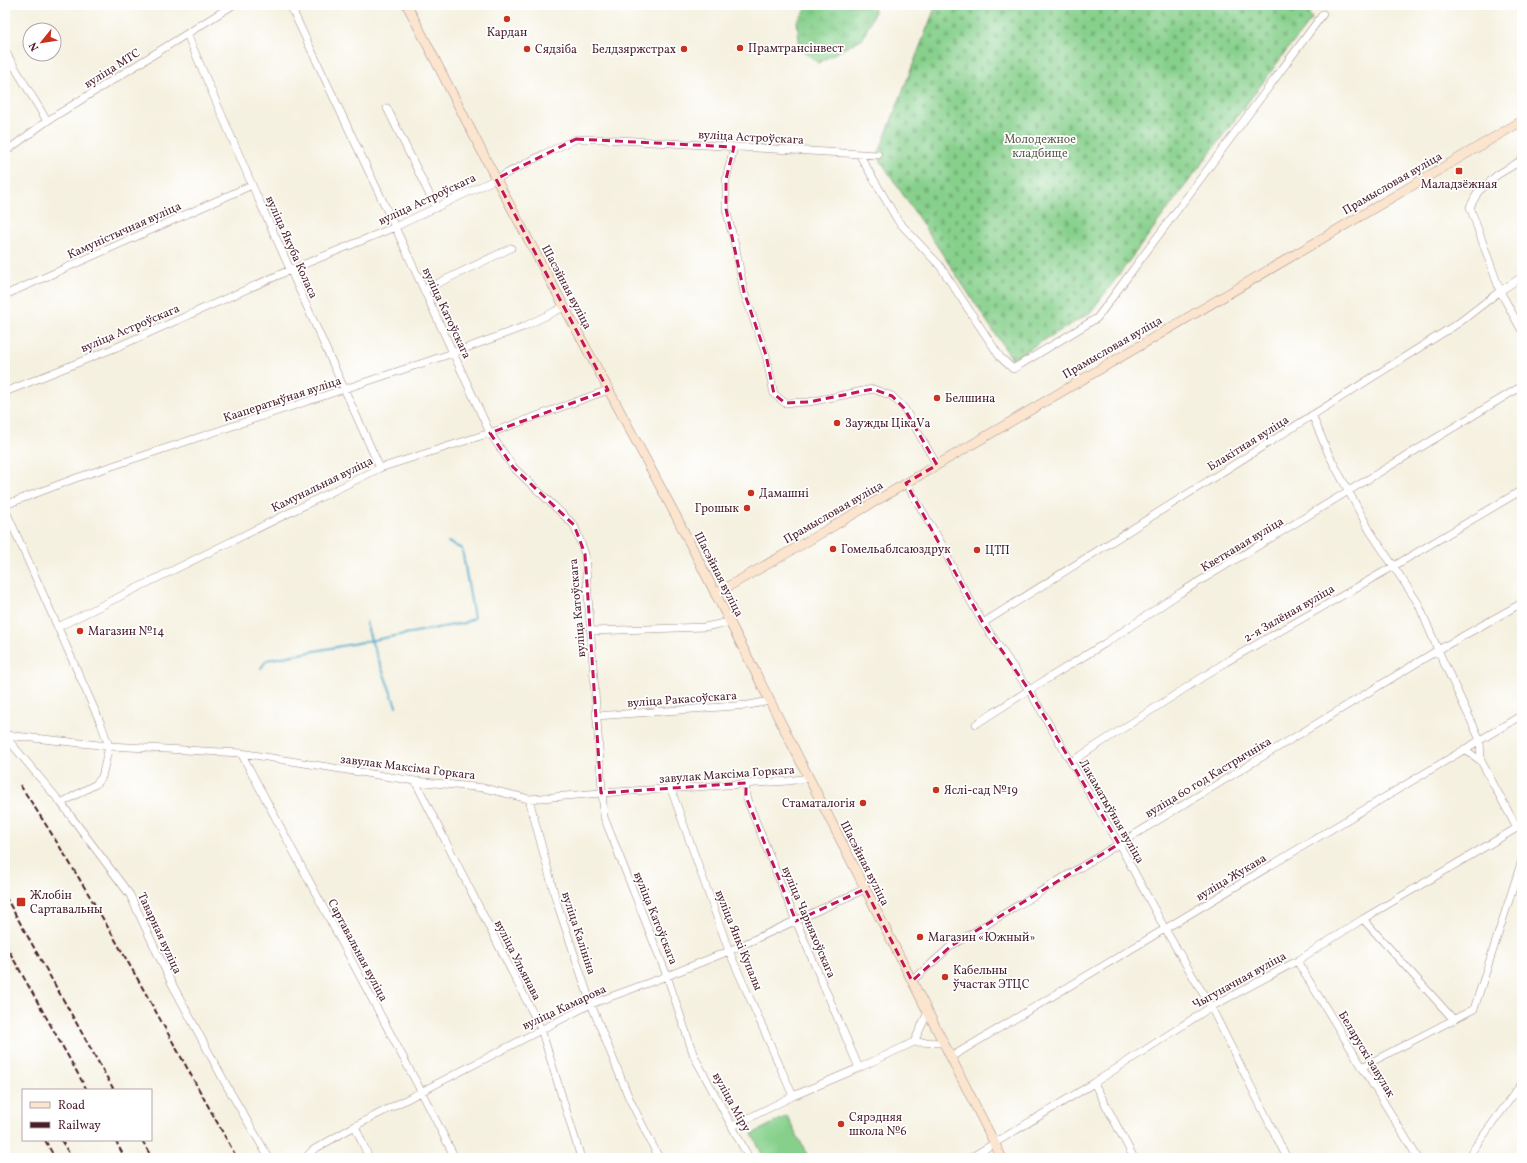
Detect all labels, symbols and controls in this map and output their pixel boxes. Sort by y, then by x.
marker: Кардан [502,14,512,24]
north arrow [22,22,62,62]
place label: Кардан [487,25,527,41]
text: N [26,39,43,53]
place label: Прамтрансінвест [748,41,843,57]
place label: Сядзіба [535,42,577,58]
place label: Белдзяржстрах [592,42,676,58]
marker: Прамтрансінвест [735,43,745,53]
marker: Сядзіба [522,44,532,54]
marker: Белдзяржстрах [679,44,689,54]
street label: вуліца МТС [82,45,144,92]
street label: вуліца Астроўскага [698,127,804,149]
park label: Молодежное кладбище [1004,132,1076,162]
street label: Прамысловая вуліца [1340,149,1445,219]
marker: Маладзёжная [1454,166,1464,176]
street label: вуліца Астроўскага [376,170,479,230]
place label: Маладзёжная [1421,177,1497,193]
street label: вуліца Якуба Коласа [261,193,321,301]
street label: Камуністычная вуліца [65,199,184,263]
street label: Шасэйная вуліца [537,242,595,333]
street label: вуліца Катоўскага [418,265,474,362]
street label: вуліца Астроўскага [79,301,182,357]
street label: Прамысловая вуліца [1060,313,1165,383]
street label: Кааператыўная вуліца [221,373,343,427]
place label: Белшина [945,391,995,407]
marker: Белшина [932,393,942,403]
street label: Блакітная вуліца [1205,412,1292,475]
place label: Заужды ЦікаVа [845,416,931,432]
marker: Заужды ЦікаVа [832,418,842,428]
street label: Камунальная вуліца [269,453,376,517]
street label: Прамысловая вуліца [781,478,886,548]
place label: Дамашні [759,486,809,502]
marker: Дамашні [746,488,756,498]
place label: Грошык [695,501,740,517]
marker: Грошык [742,503,752,513]
street label: Кветкавая вуліца [1198,514,1287,576]
street label: Шасэйная вуліца [690,529,746,620]
place label: Гомельаблсаюздрук [841,542,951,558]
place label: ЦТП [985,543,1010,559]
marker: Гомельаблсаюздрук [828,544,838,554]
marker: ЦТП [972,545,982,555]
street label: вуліца Катоўскага [566,558,590,658]
street label: 2-я Зялёная вуліца [1241,581,1338,646]
place label: Магазин №14 [88,624,164,640]
marker: Магазин №14 [75,626,85,636]
street label: вуліца Ракасоўскага [627,688,738,712]
street label: вуліца 60 год Кастрычніка [1142,734,1275,822]
street label: завулак Максіма Горкага [339,752,476,784]
street label: Лакаматыўная вуліца [1075,756,1148,867]
street label: завулак Максіма Горкага [659,762,795,788]
place label: Яслі-сад №19 [944,783,1018,799]
marker: Яслі-сад №19 [931,785,941,795]
place label: Стаматалогія [782,796,855,812]
marker: Стаматалогія [858,798,868,808]
street label: Шасэйная вуліца [836,818,892,909]
street label: вуліца Жукава [1193,851,1270,905]
street label: вуліца Чарняхоўскага [777,864,839,981]
street label: вуліца Катоўскага [629,870,681,967]
place label: Жлобін Сартавальны [30,888,103,918]
street label: вуліца Янкі Купалы [711,888,766,993]
street label: Таварная вуліца [133,890,185,977]
street label: вуліца Калініна [557,890,599,977]
marker: Жлобін Сартавальны [15,896,27,908]
street label: Сартавальная вуліца [323,896,391,1005]
street label: вуліца Ульянава [490,918,544,1003]
place label: Магазин «Южный» [928,930,1035,946]
marker: Магазин «Южный» [915,932,925,942]
street label: Чыгуначная вуліца [1190,948,1289,1013]
place label: Кабельны ўчастак ЭТЦС [953,963,1030,993]
marker: Кабельны ўчастак ЭТЦС [940,972,950,982]
street label: вуліца Камарова [520,981,609,1034]
street label: Беларускі завулак [1334,1008,1399,1101]
street label: вуліца Міру [708,1070,754,1136]
legend [22,1089,152,1141]
text: Road [58,1098,85,1114]
place label: Сярэдняя школа №6 [849,1110,907,1140]
text: Railway [58,1118,101,1134]
marker: Сярэдняя школа №6 [836,1119,846,1129]

